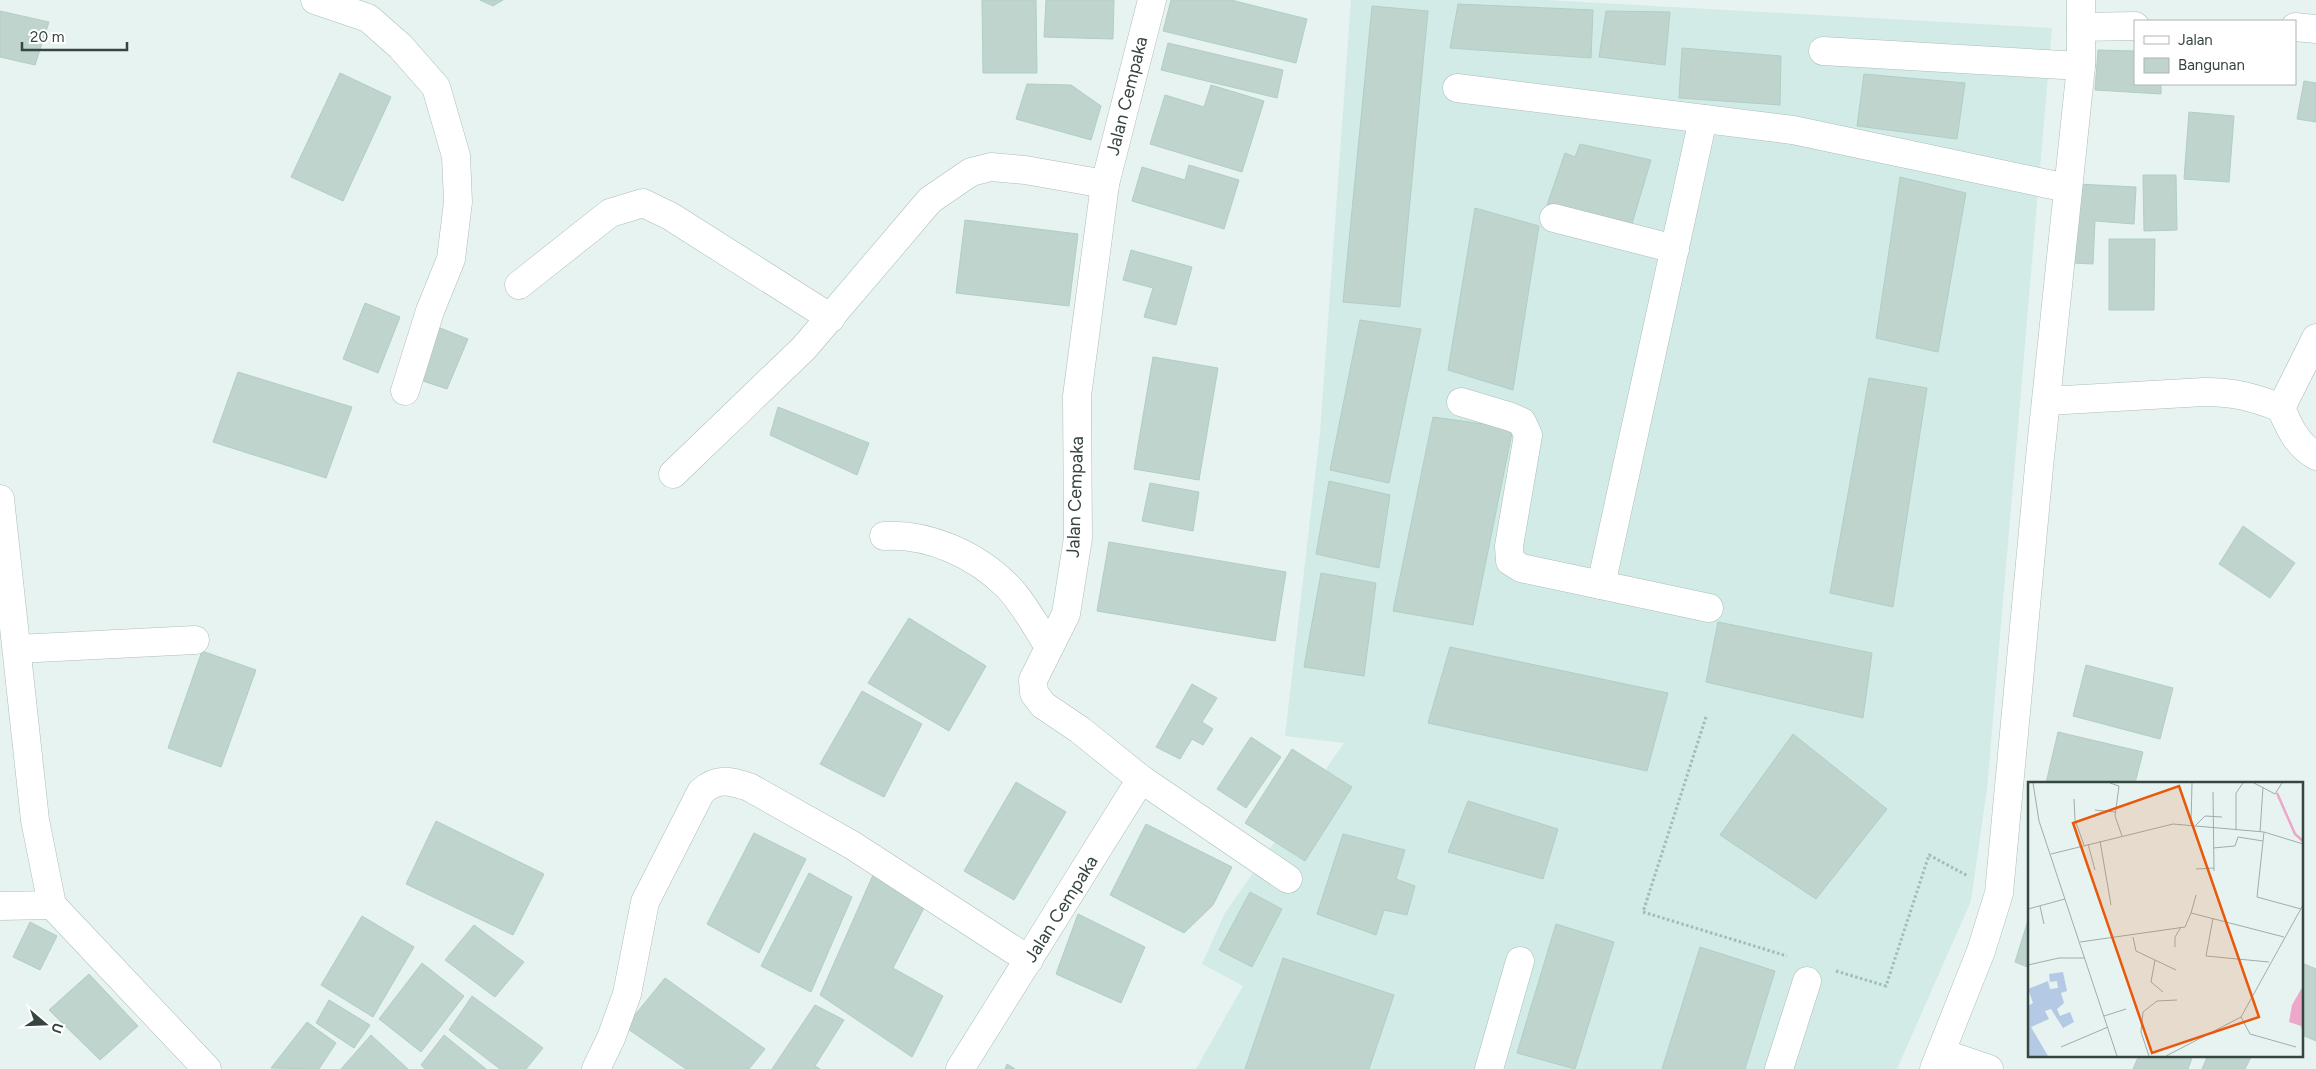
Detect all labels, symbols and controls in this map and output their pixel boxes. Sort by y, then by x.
scale bar [22,20,128,52]
legend [2134,20,2296,85]
text: 20 m [30,28,64,46]
text: Jalan [2178,31,2213,49]
street label: Jalan Cempaka [1102,34,1152,158]
text: Bangunan [2178,56,2245,74]
street label: Jalan Cempaka [1062,436,1088,558]
inset map [2028,782,2304,1056]
street label: Jalan Cempaka [1019,852,1103,966]
north arrow [20,999,70,1049]
text: U [47,1021,66,1035]

